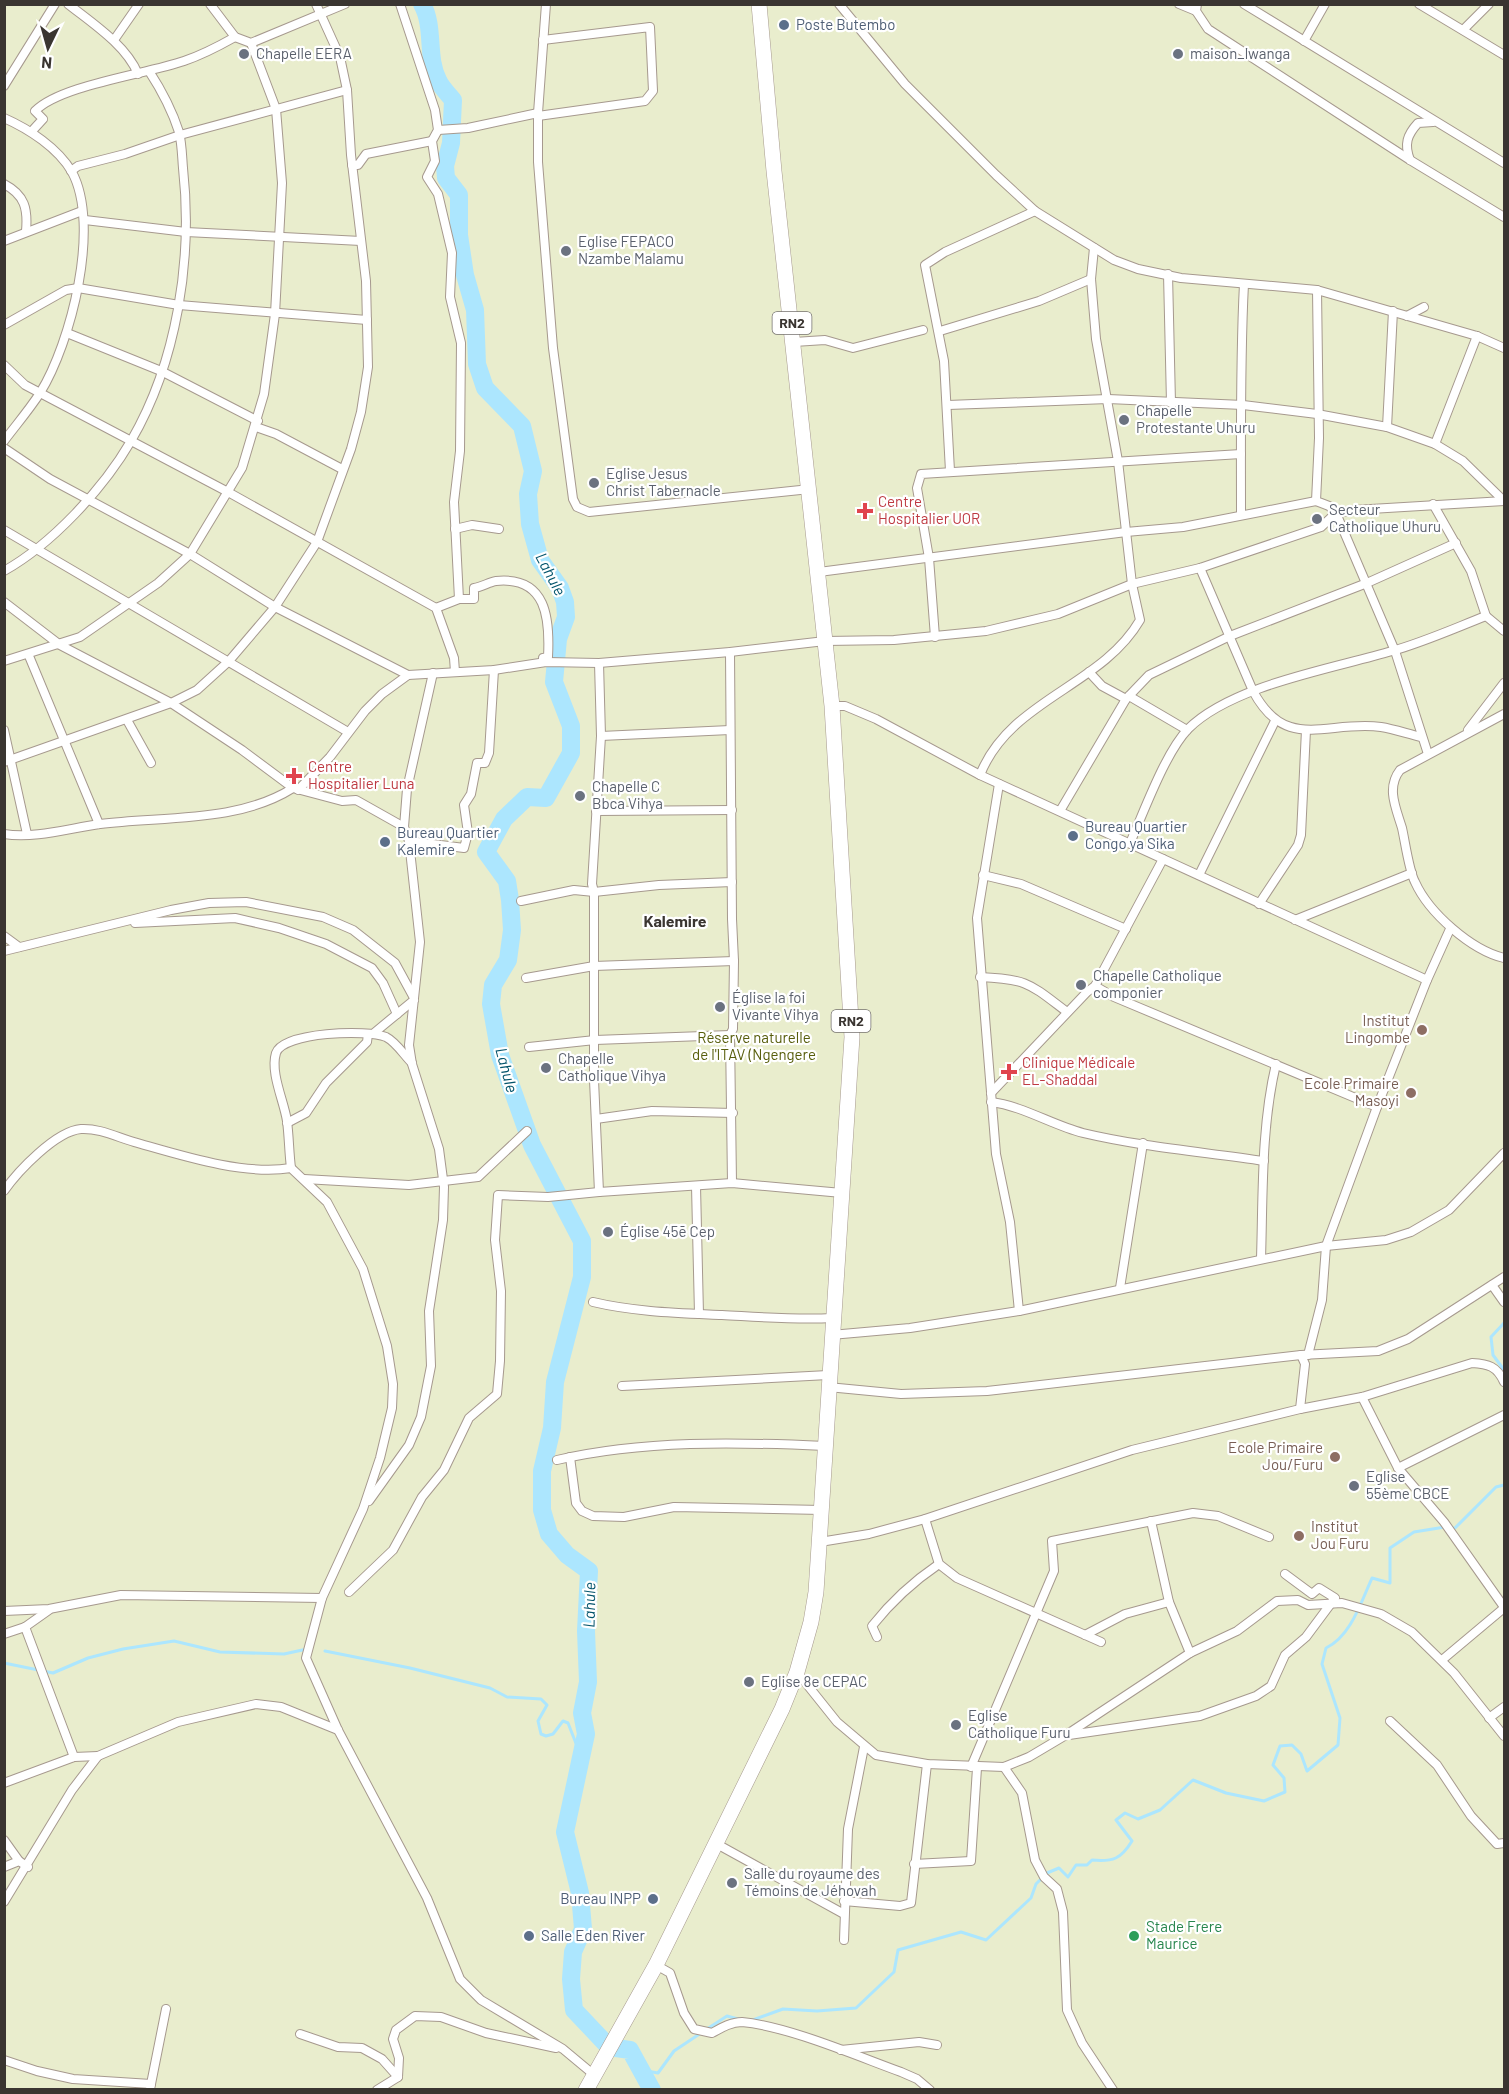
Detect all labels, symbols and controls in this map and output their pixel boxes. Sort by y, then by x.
place label: Poste Butembo [796,15,895,33]
north arrow [18,18,78,78]
marker: Poste Butembo [777,18,791,32]
place label: Chapelle EERA [256,44,352,62]
place label: maison_lwanga [1190,44,1290,62]
marker: Chapelle EERA [237,47,251,61]
marker: maison_lwanga [1171,47,1185,61]
text: N [41,54,53,73]
place label: Eglise FEPACO Nzambe Malamu [578,232,684,267]
marker: Eglise FEPACO Nzambe Malamu [559,244,573,258]
road number: RN2 [772,312,812,334]
place label: Chapelle Protestante Uhuru [1136,401,1255,436]
marker: Chapelle Protestante Uhuru [1117,413,1131,427]
place label: Eglise Jesus Christ Tabernacle [606,464,721,499]
marker: Eglise Jesus Christ Tabernacle [587,476,601,490]
place label: Centre Hospitalier UOR [878,492,980,527]
place label: Secteur Catholique Uhuru [1329,500,1441,535]
marker: Centre Hospitalier UOR [856,502,874,520]
marker: Secteur Catholique Uhuru [1310,512,1324,526]
water label: Lahule [532,549,571,598]
place label: Centre Hospitalier Luna [308,757,414,792]
marker: Centre Hospitalier Luna [285,767,303,785]
place label: Chapelle C Bbca Vihya [592,777,663,812]
marker: Chapelle C Bbca Vihya [573,789,587,803]
place label: Bureau Quartier Congo ya Sika [1085,817,1188,852]
place label: Bureau Quartier Kalemire [397,823,500,858]
marker: Bureau Quartier Congo ya Sika [1066,829,1080,843]
marker: Bureau Quartier Kalemire [378,835,392,849]
district label: Kalemire [643,911,707,930]
place label: Chapelle Catholique componier [1093,966,1222,1001]
marker: Chapelle Catholique componier [1074,978,1088,992]
place label: Église la foi Vivante Vihya [732,988,819,1023]
marker: Église la foi Vivante Vihya [713,1000,727,1014]
road number: RN2 [832,1010,870,1032]
place label: Institut Lingombe [1345,1011,1410,1046]
marker: Institut Lingombe [1415,1023,1429,1037]
park label: Réserve naturelle de l'ITAV (Ngengere [692,1028,816,1063]
water label: Lahule [492,1045,523,1094]
place label: Chapelle Catholique Vihya [558,1049,666,1084]
place label: Clinique Médicale EL-Shaddal [1022,1053,1135,1088]
marker: Chapelle Catholique Vihya [539,1061,553,1075]
marker: Clinique Médicale EL-Shaddal [1000,1063,1018,1081]
place label: Ecole Primaire Masoyi [1304,1074,1399,1109]
marker: Ecole Primaire Masoyi [1404,1086,1418,1100]
place label: Église 45ē Cep [620,1222,715,1240]
marker: Église 45ē Cep [601,1225,615,1239]
place label: Ecole Primaire Jou/Furu [1228,1438,1323,1473]
marker: Ecole Primaire Jou/Furu [1328,1450,1342,1464]
place label: Eglise 55ème CBCE [1366,1467,1449,1502]
marker: Eglise 55ème CBCE [1347,1479,1361,1493]
place label: Institut Jou Furu [1311,1517,1369,1552]
marker: Institut Jou Furu [1292,1529,1306,1543]
water label: Lahule [579,1582,598,1628]
place label: Eglise 8e CEPAC [761,1672,867,1690]
marker: Eglise 8e CEPAC [742,1675,756,1689]
place label: Eglise Catholique Furu [968,1706,1071,1741]
marker: Eglise Catholique Furu [949,1718,963,1732]
place label: Salle du royaume des Témoins de Jéhovah [744,1864,880,1899]
marker: Salle du royaume des Témoins de Jéhovah [725,1876,739,1890]
place label: Bureau INPP [560,1889,641,1907]
marker: Bureau INPP [646,1892,660,1906]
place label: Stade Frere Maurice [1146,1917,1222,1952]
place label: Salle Eden River [541,1926,646,1944]
marker: Salle Eden River [522,1929,536,1943]
marker: Stade Frere Maurice [1127,1929,1141,1943]

